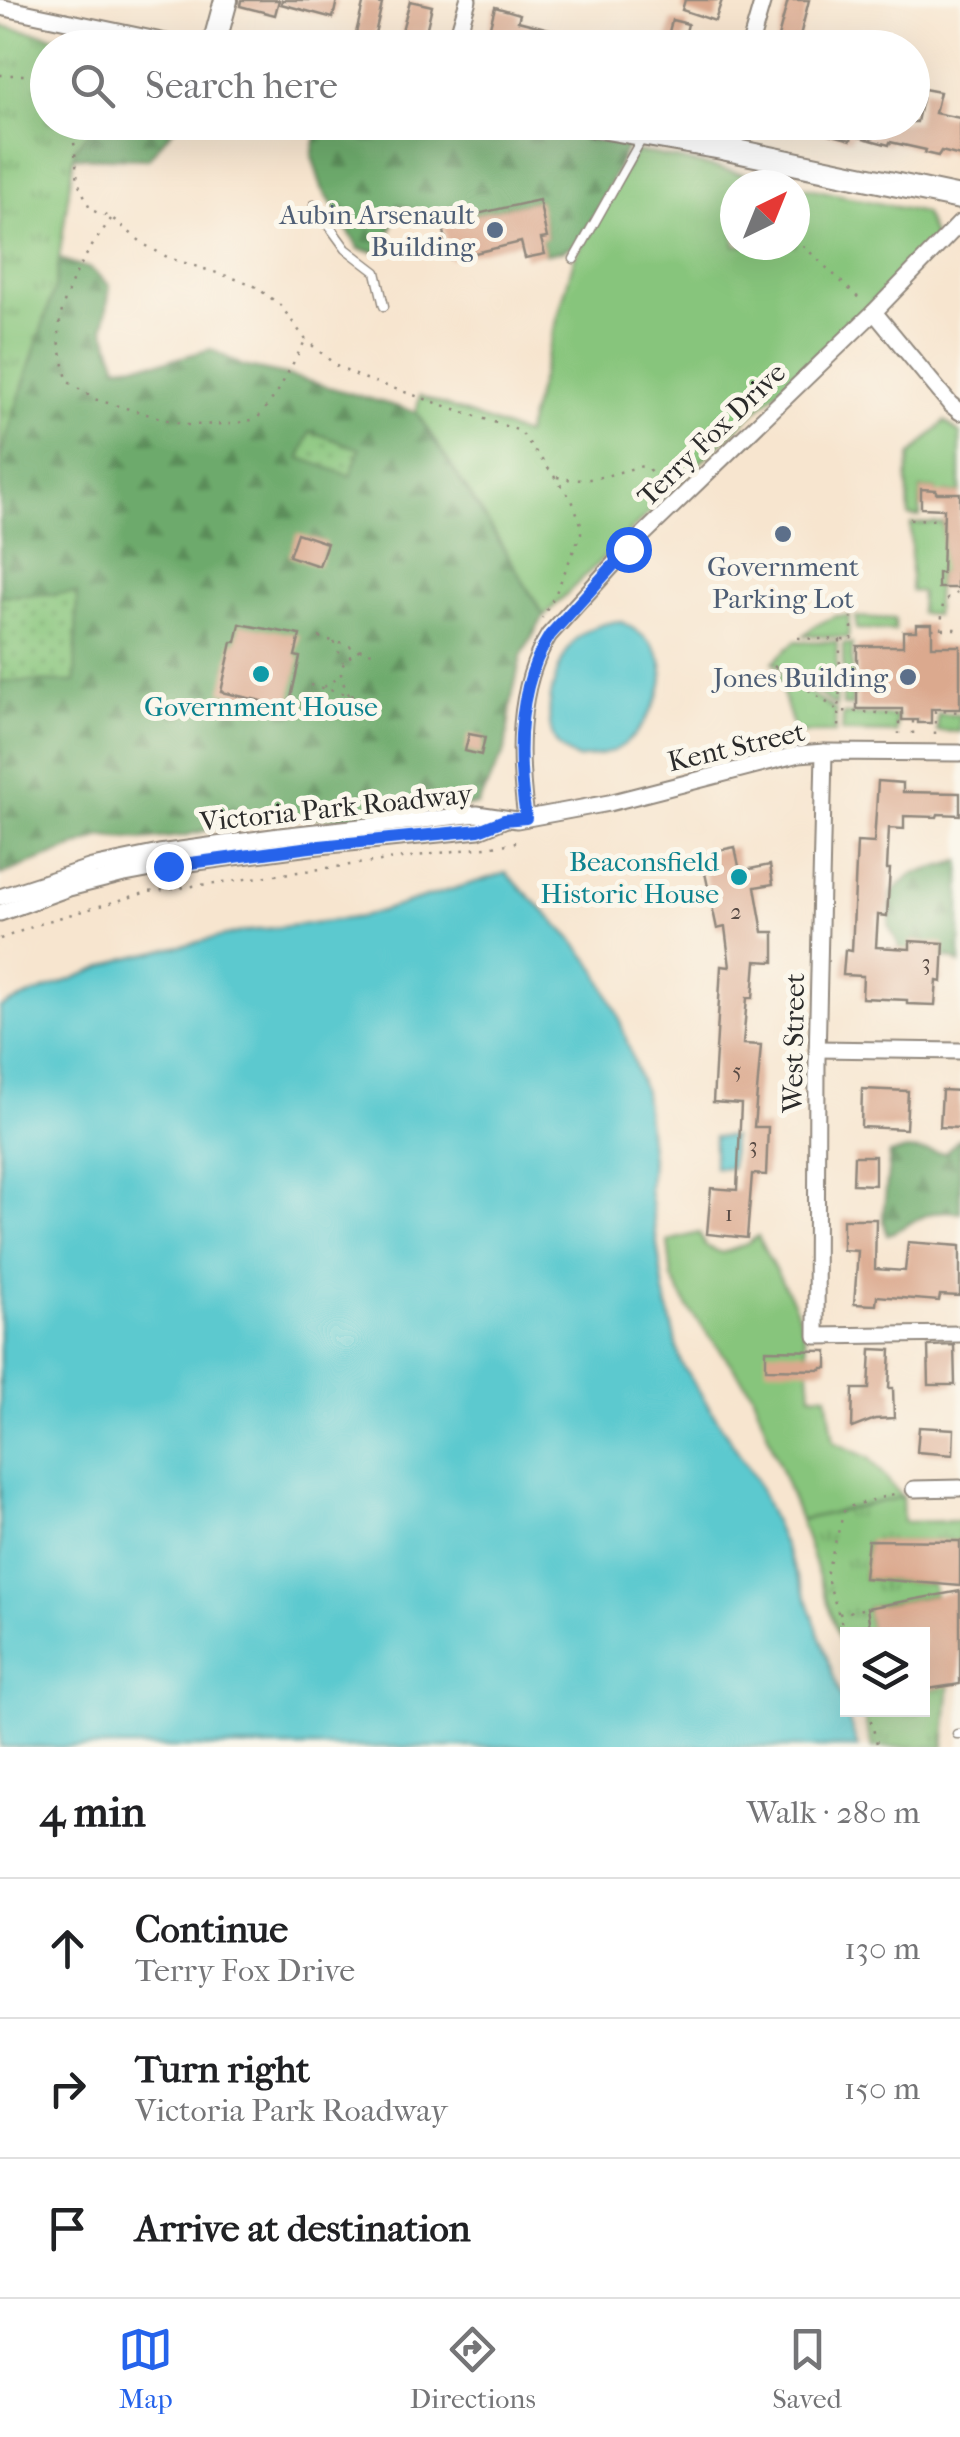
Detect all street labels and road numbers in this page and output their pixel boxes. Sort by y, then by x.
street label: Terry Fox Drive [631,355,792,513]
street label: Kent Street [664,715,808,778]
street label: Victoria Park Roadway [197,777,475,838]
street label: West Street [776,973,811,1114]

